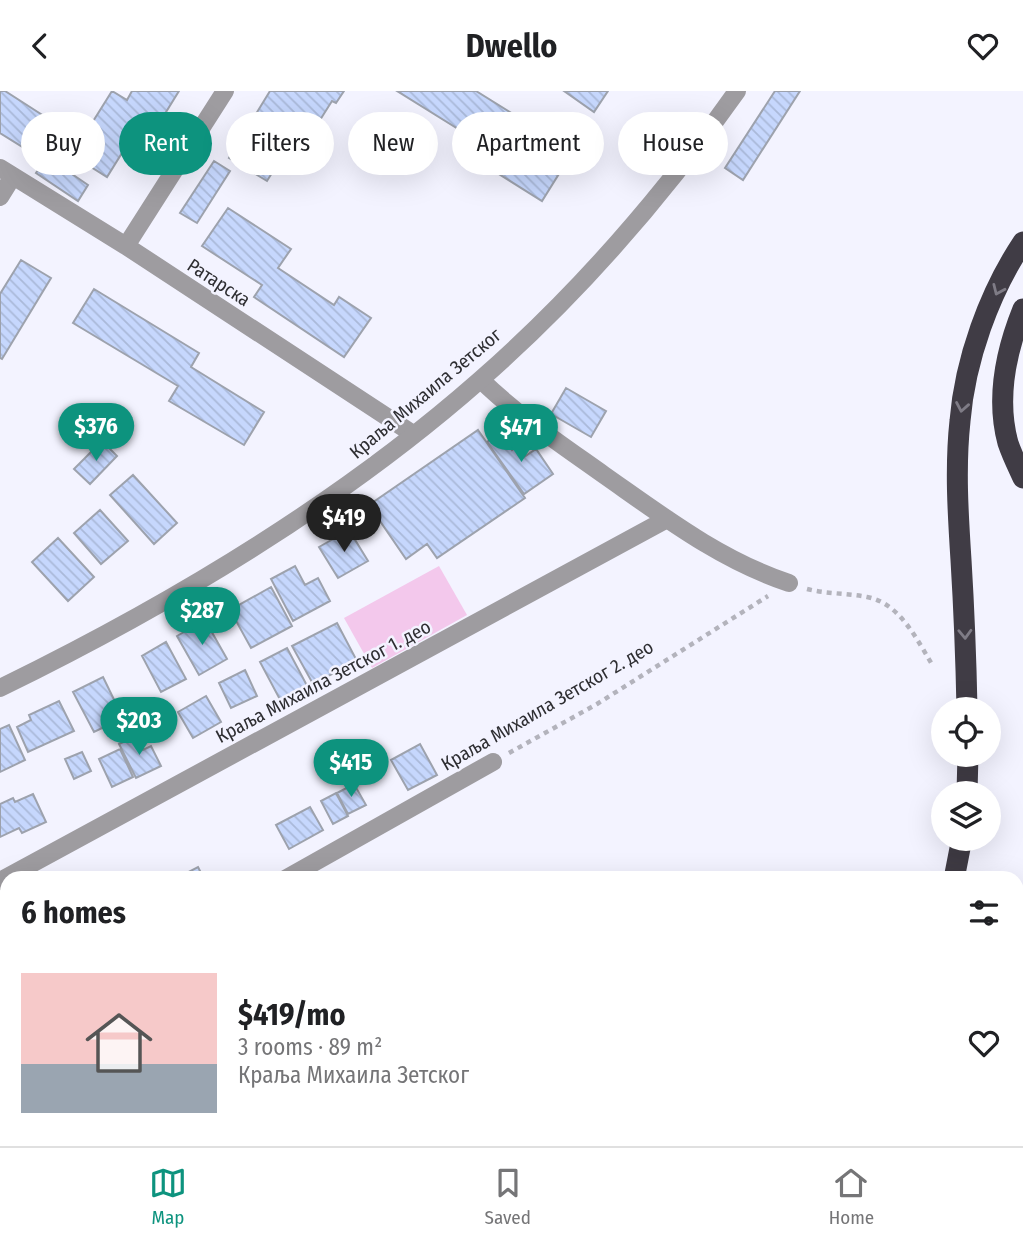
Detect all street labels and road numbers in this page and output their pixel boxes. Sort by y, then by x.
street label: Ратарска [183,254,255,311]
street label: Краља Михаила Зетског [345,323,506,464]
street label: Краља Михаила Зетског 1. део [212,615,435,748]
street label: Краља Михаила Зетског 2. део [437,635,657,776]

